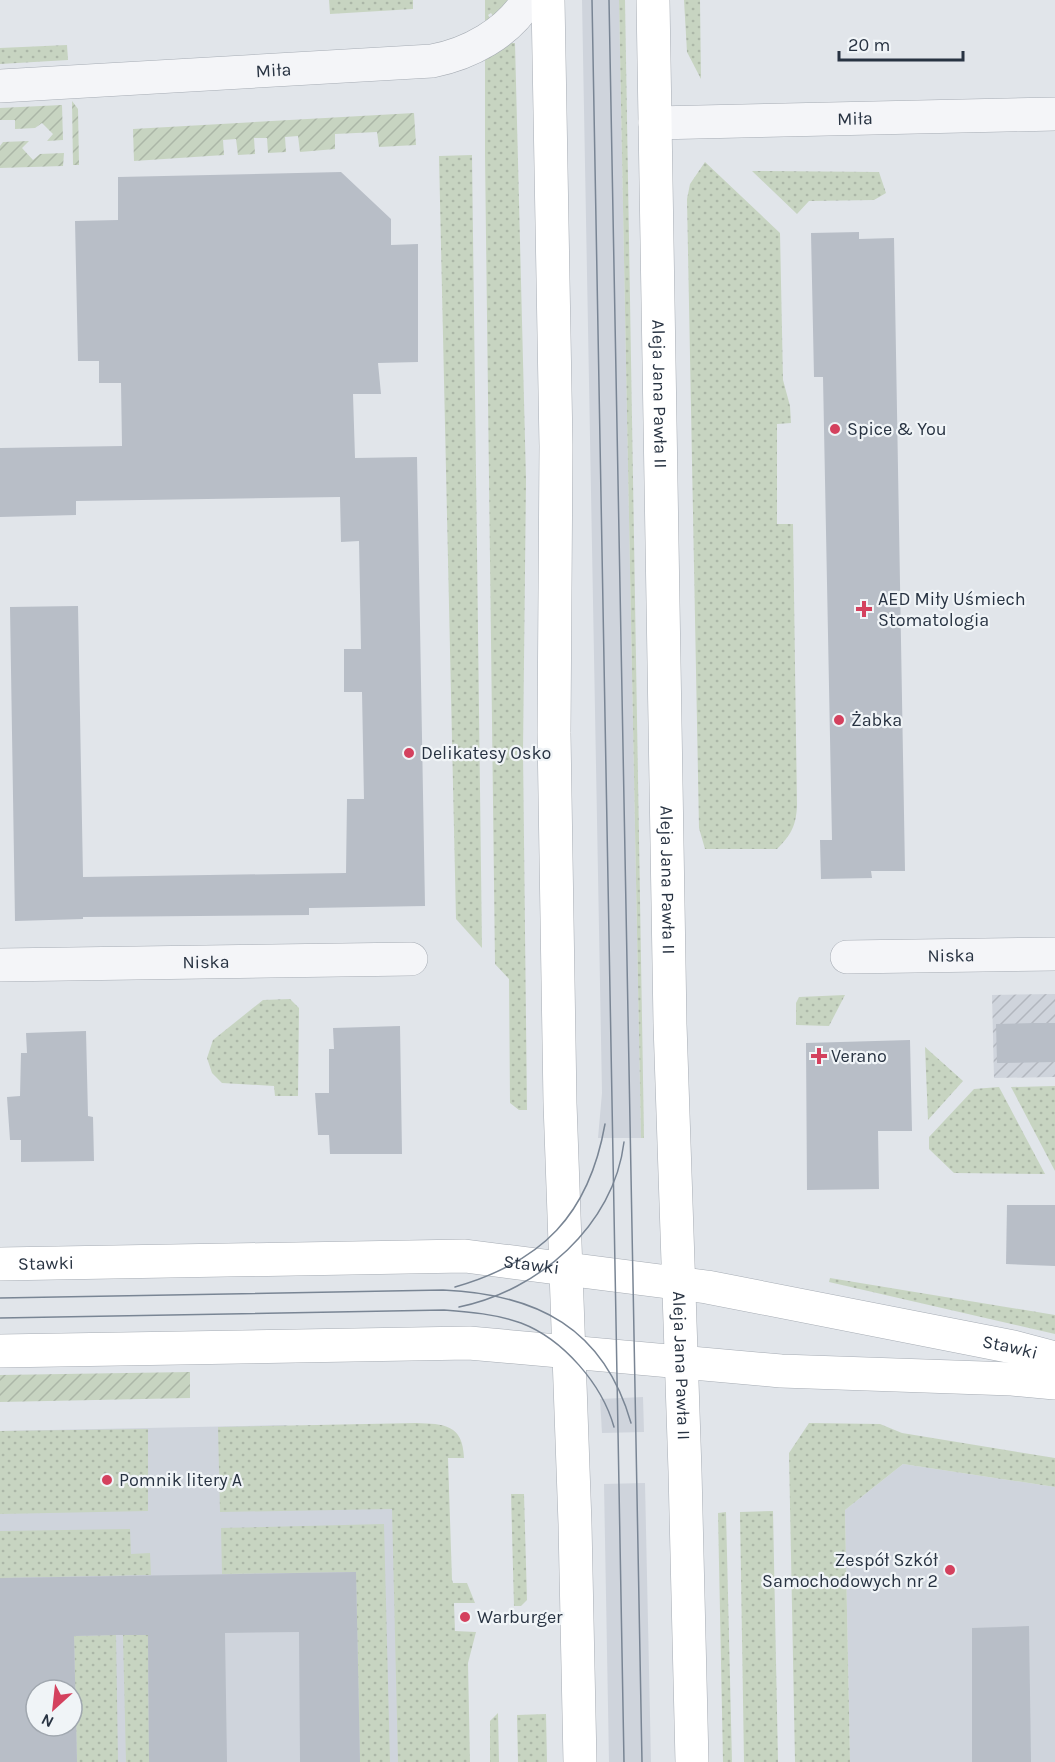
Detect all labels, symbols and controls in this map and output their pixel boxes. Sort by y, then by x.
scale bar [839,24,964,62]
text: 20 m [848,34,890,56]
street label: Miła [255,58,292,82]
street label: Miła [837,107,873,130]
street label: Aleja Jana Pawła II [647,319,672,469]
place label: Spice & You [847,418,947,440]
marker: Spice & You [828,422,842,436]
place label: AED Miły Uśmiech Stomatologia [878,588,1026,631]
marker: AED Miły Uśmiech Stomatologia [855,600,873,618]
place label: Żabka [851,709,902,731]
marker: Żabka [832,713,846,727]
place label: Delikatesy Osko [421,742,551,764]
marker: Delikatesy Osko [402,746,416,760]
street label: Aleja Jana Pawła II [655,805,680,955]
street label: Niska [927,944,975,967]
street label: Niska [182,951,230,973]
place label: Verano [831,1045,887,1067]
marker: Verano [812,1049,826,1063]
street label: Stawki [502,1250,561,1279]
street label: Stawki [18,1252,74,1275]
street label: Aleja Jana Pawła II [668,1291,695,1441]
street label: Stawki [981,1330,1040,1364]
place label: Pomnik litery A [119,1469,242,1491]
marker: Pomnik litery A [100,1473,114,1487]
place label: Zespół Szkół Samochodowych nr 2 [762,1549,938,1592]
marker: Zespół Szkół Samochodowych nr 2 [943,1563,957,1577]
place label: Warburger [477,1606,563,1628]
marker: Warburger [458,1610,472,1624]
north arrow [24,1678,84,1738]
text: N [38,1710,57,1732]

